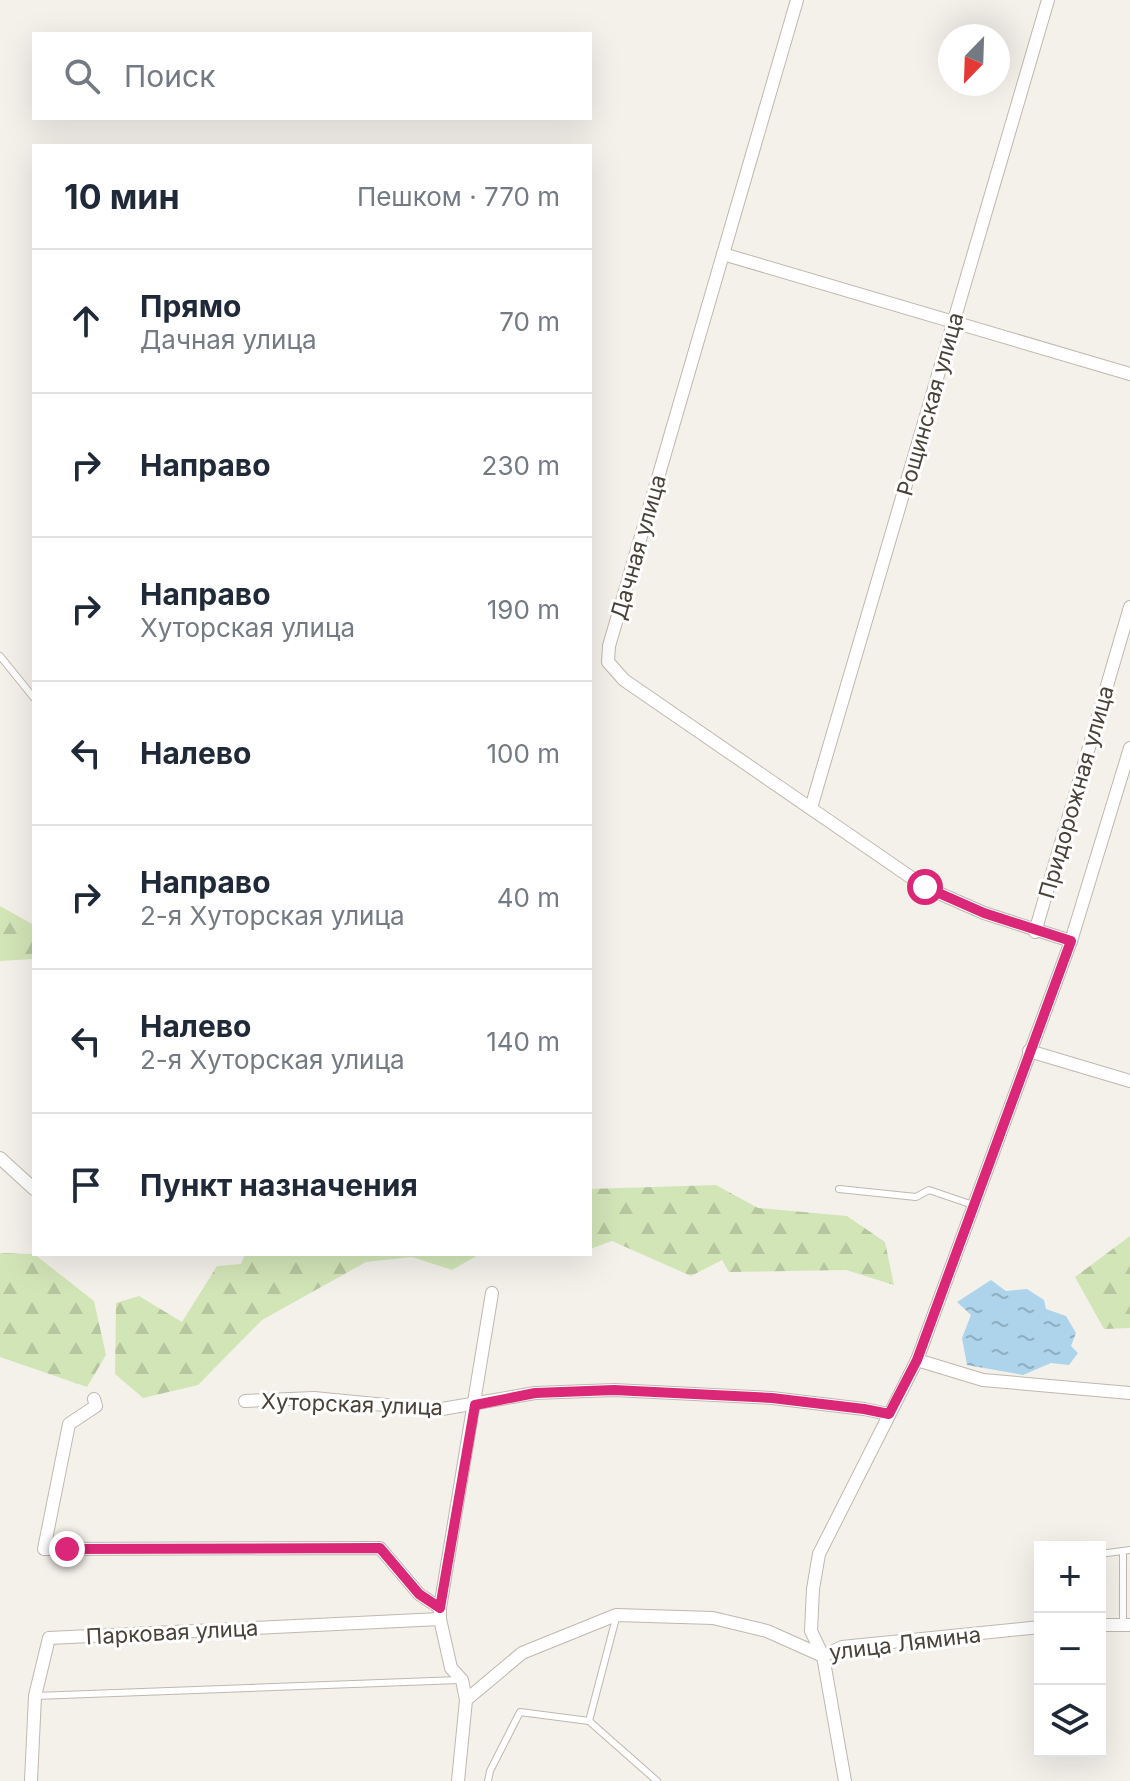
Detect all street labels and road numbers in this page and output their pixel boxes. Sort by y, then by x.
street label: Рощинская улица [891,309,969,499]
street label: Дачная улица [605,472,671,622]
street label: Придорожная улица [1033,683,1119,901]
street label: Хуторская улица [261,1388,443,1420]
street label: Парковая улица [85,1615,259,1649]
street label: улица Лямина [828,1621,982,1665]

